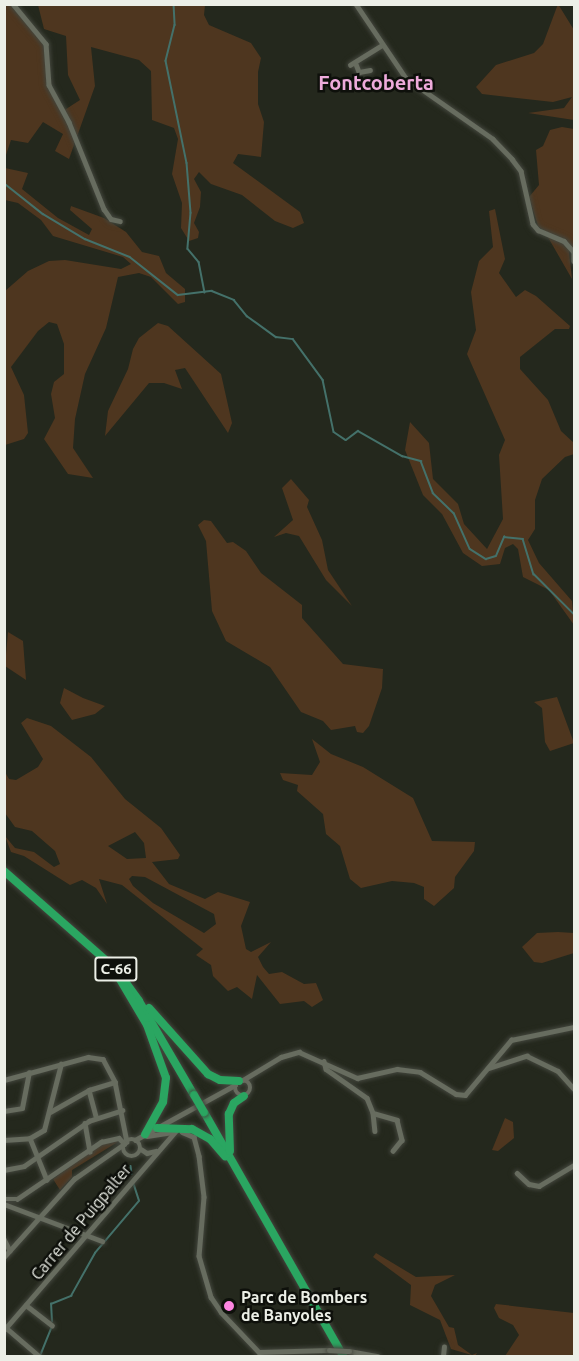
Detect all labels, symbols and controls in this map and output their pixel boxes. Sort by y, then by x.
district label: Fontcoberta [318,70,434,94]
road number: C-66 [94,957,138,981]
street label: Carrer de Puigpalter [27,1160,135,1284]
place label: Parc de Bombers de Banyoles [241,1287,367,1325]
marker: Parc de Bombers de Banyoles [222,1299,236,1313]

